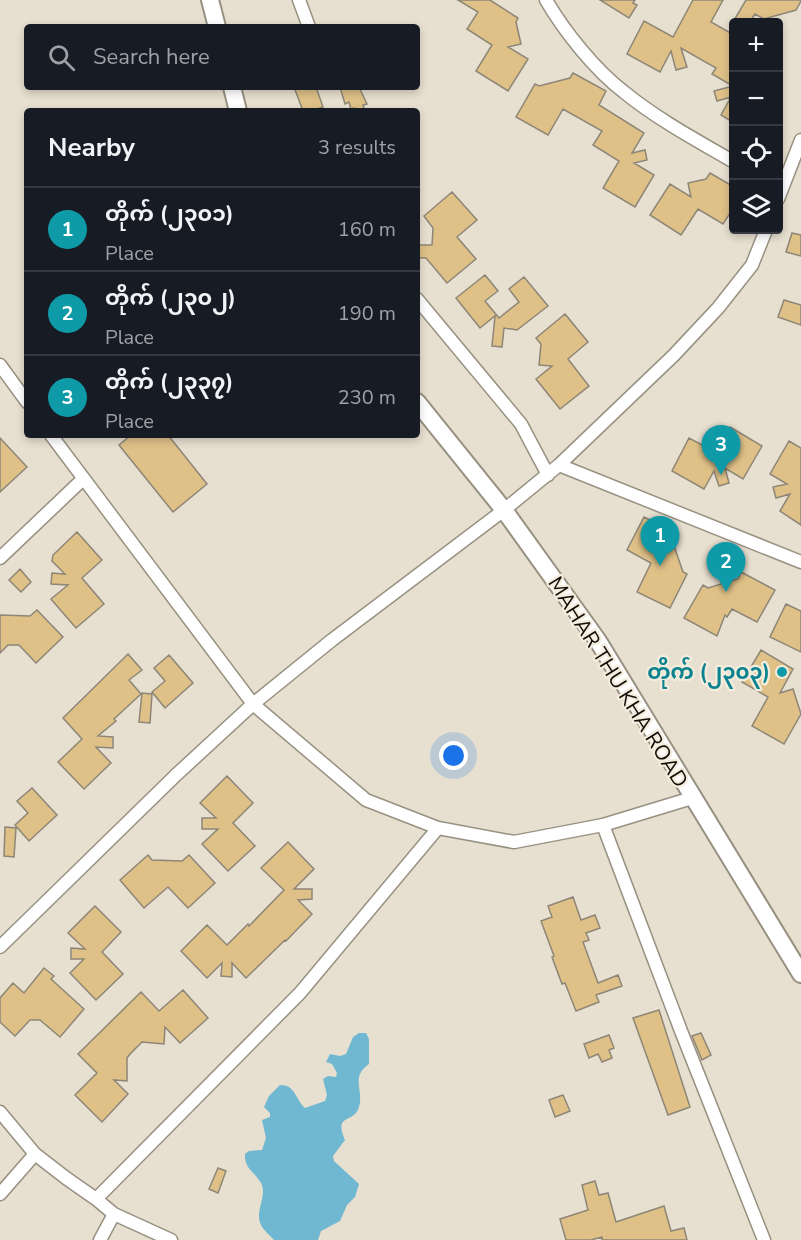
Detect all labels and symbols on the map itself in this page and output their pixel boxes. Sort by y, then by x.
pin: 3 [702,426,740,475]
pin: 1 [640,516,680,566]
pin: 2 [706,542,746,592]
street label: MAHAR THU KHA ROAD [542,571,694,793]
place label: တိုက် (၂၃၀၃) [647,656,770,689]
marker: တိုက် (၂၃၀၃) [775,665,789,679]
your location [439,741,468,770]

